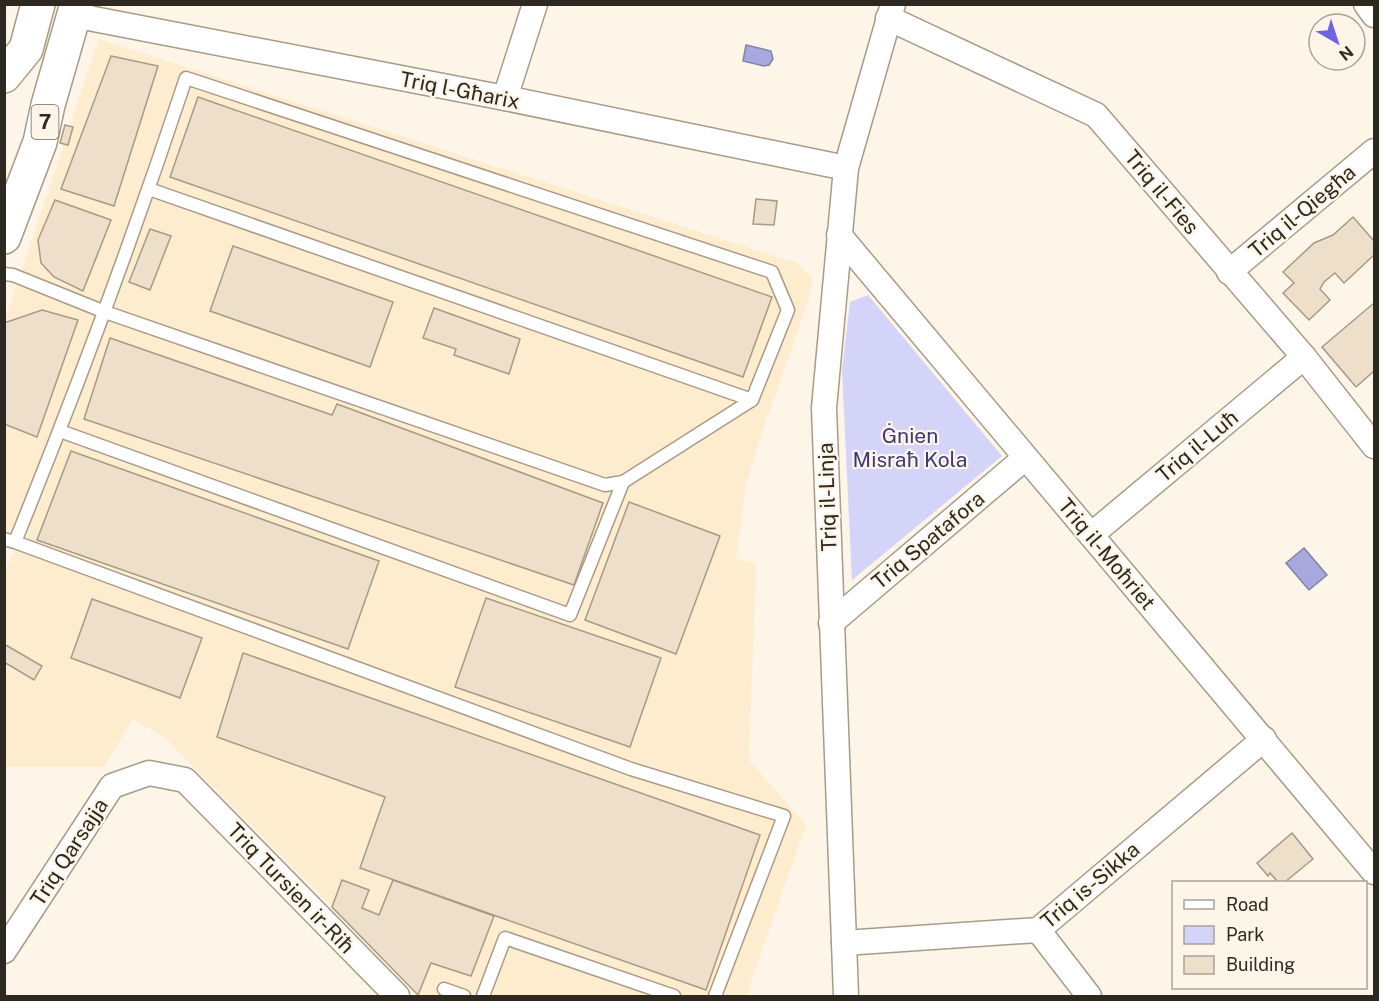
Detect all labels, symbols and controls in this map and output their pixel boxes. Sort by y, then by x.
north arrow [1307,12,1367,72]
text: N [1335,42,1357,65]
street label: Triq l-Għarix [398,66,522,114]
road number: 7 [32,105,58,139]
street label: Triq il-Fies [1120,145,1204,239]
street label: Triq il-Qiegħa [1244,159,1360,263]
street label: Triq il-Luħ [1151,405,1243,487]
park label: Ġnien Misraħ Kola [853,423,967,472]
street label: Triq il-Linja [813,442,841,552]
street label: Triq Spatafora [867,486,989,594]
street label: Triq il-Moħriet [1053,493,1161,615]
street label: Triq Qarsajja [25,794,113,910]
street label: Triq Tursien ir-Riħ [222,818,360,958]
street label: Triq is-Sikka [1036,836,1144,934]
legend [1172,881,1367,989]
text: Road [1226,894,1269,915]
text: Park [1226,924,1264,945]
text: Building [1226,954,1295,975]

